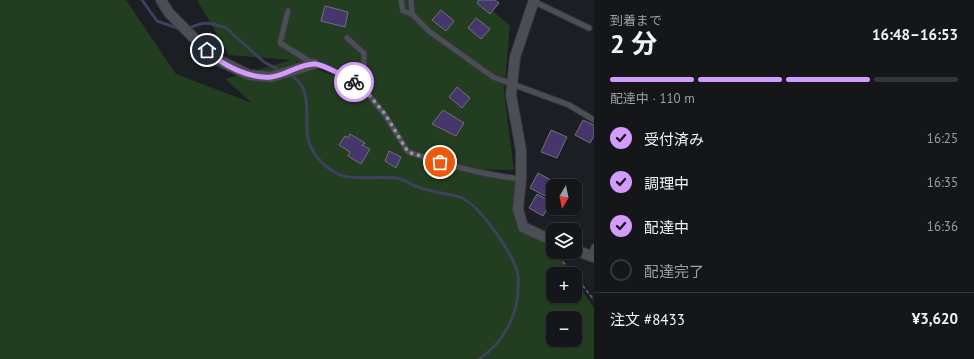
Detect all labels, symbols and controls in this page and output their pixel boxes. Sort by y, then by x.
text: 到着まで [610,12,662,29]
text: 16:48–16:53 [872,25,958,44]
text: 2 分 [610,27,657,60]
pin [190,33,224,67]
icon: home [196,39,218,61]
courier [334,62,374,102]
icon: bike [343,71,365,93]
text: 配達中 · 110 m [610,90,695,107]
icon: check [610,127,632,149]
text: 受付済み [644,130,704,149]
text: 16:25 [927,130,958,147]
pin [423,145,457,179]
icon: bag [429,151,451,173]
icon: check [610,171,632,193]
text: 調理中 [644,174,689,193]
text: 16:35 [927,174,958,191]
north arrow [546,179,582,215]
map controls [546,179,582,347]
icon: check [610,215,632,237]
text: 配達中 [644,218,689,237]
text: 16:36 [927,218,958,235]
button: layers [546,223,582,259]
text: 配達完了 [644,262,704,281]
button: + [546,267,582,303]
text: ¥3,620 [912,309,958,328]
text: 注文 #8433 [610,310,685,329]
button: − [546,311,582,347]

